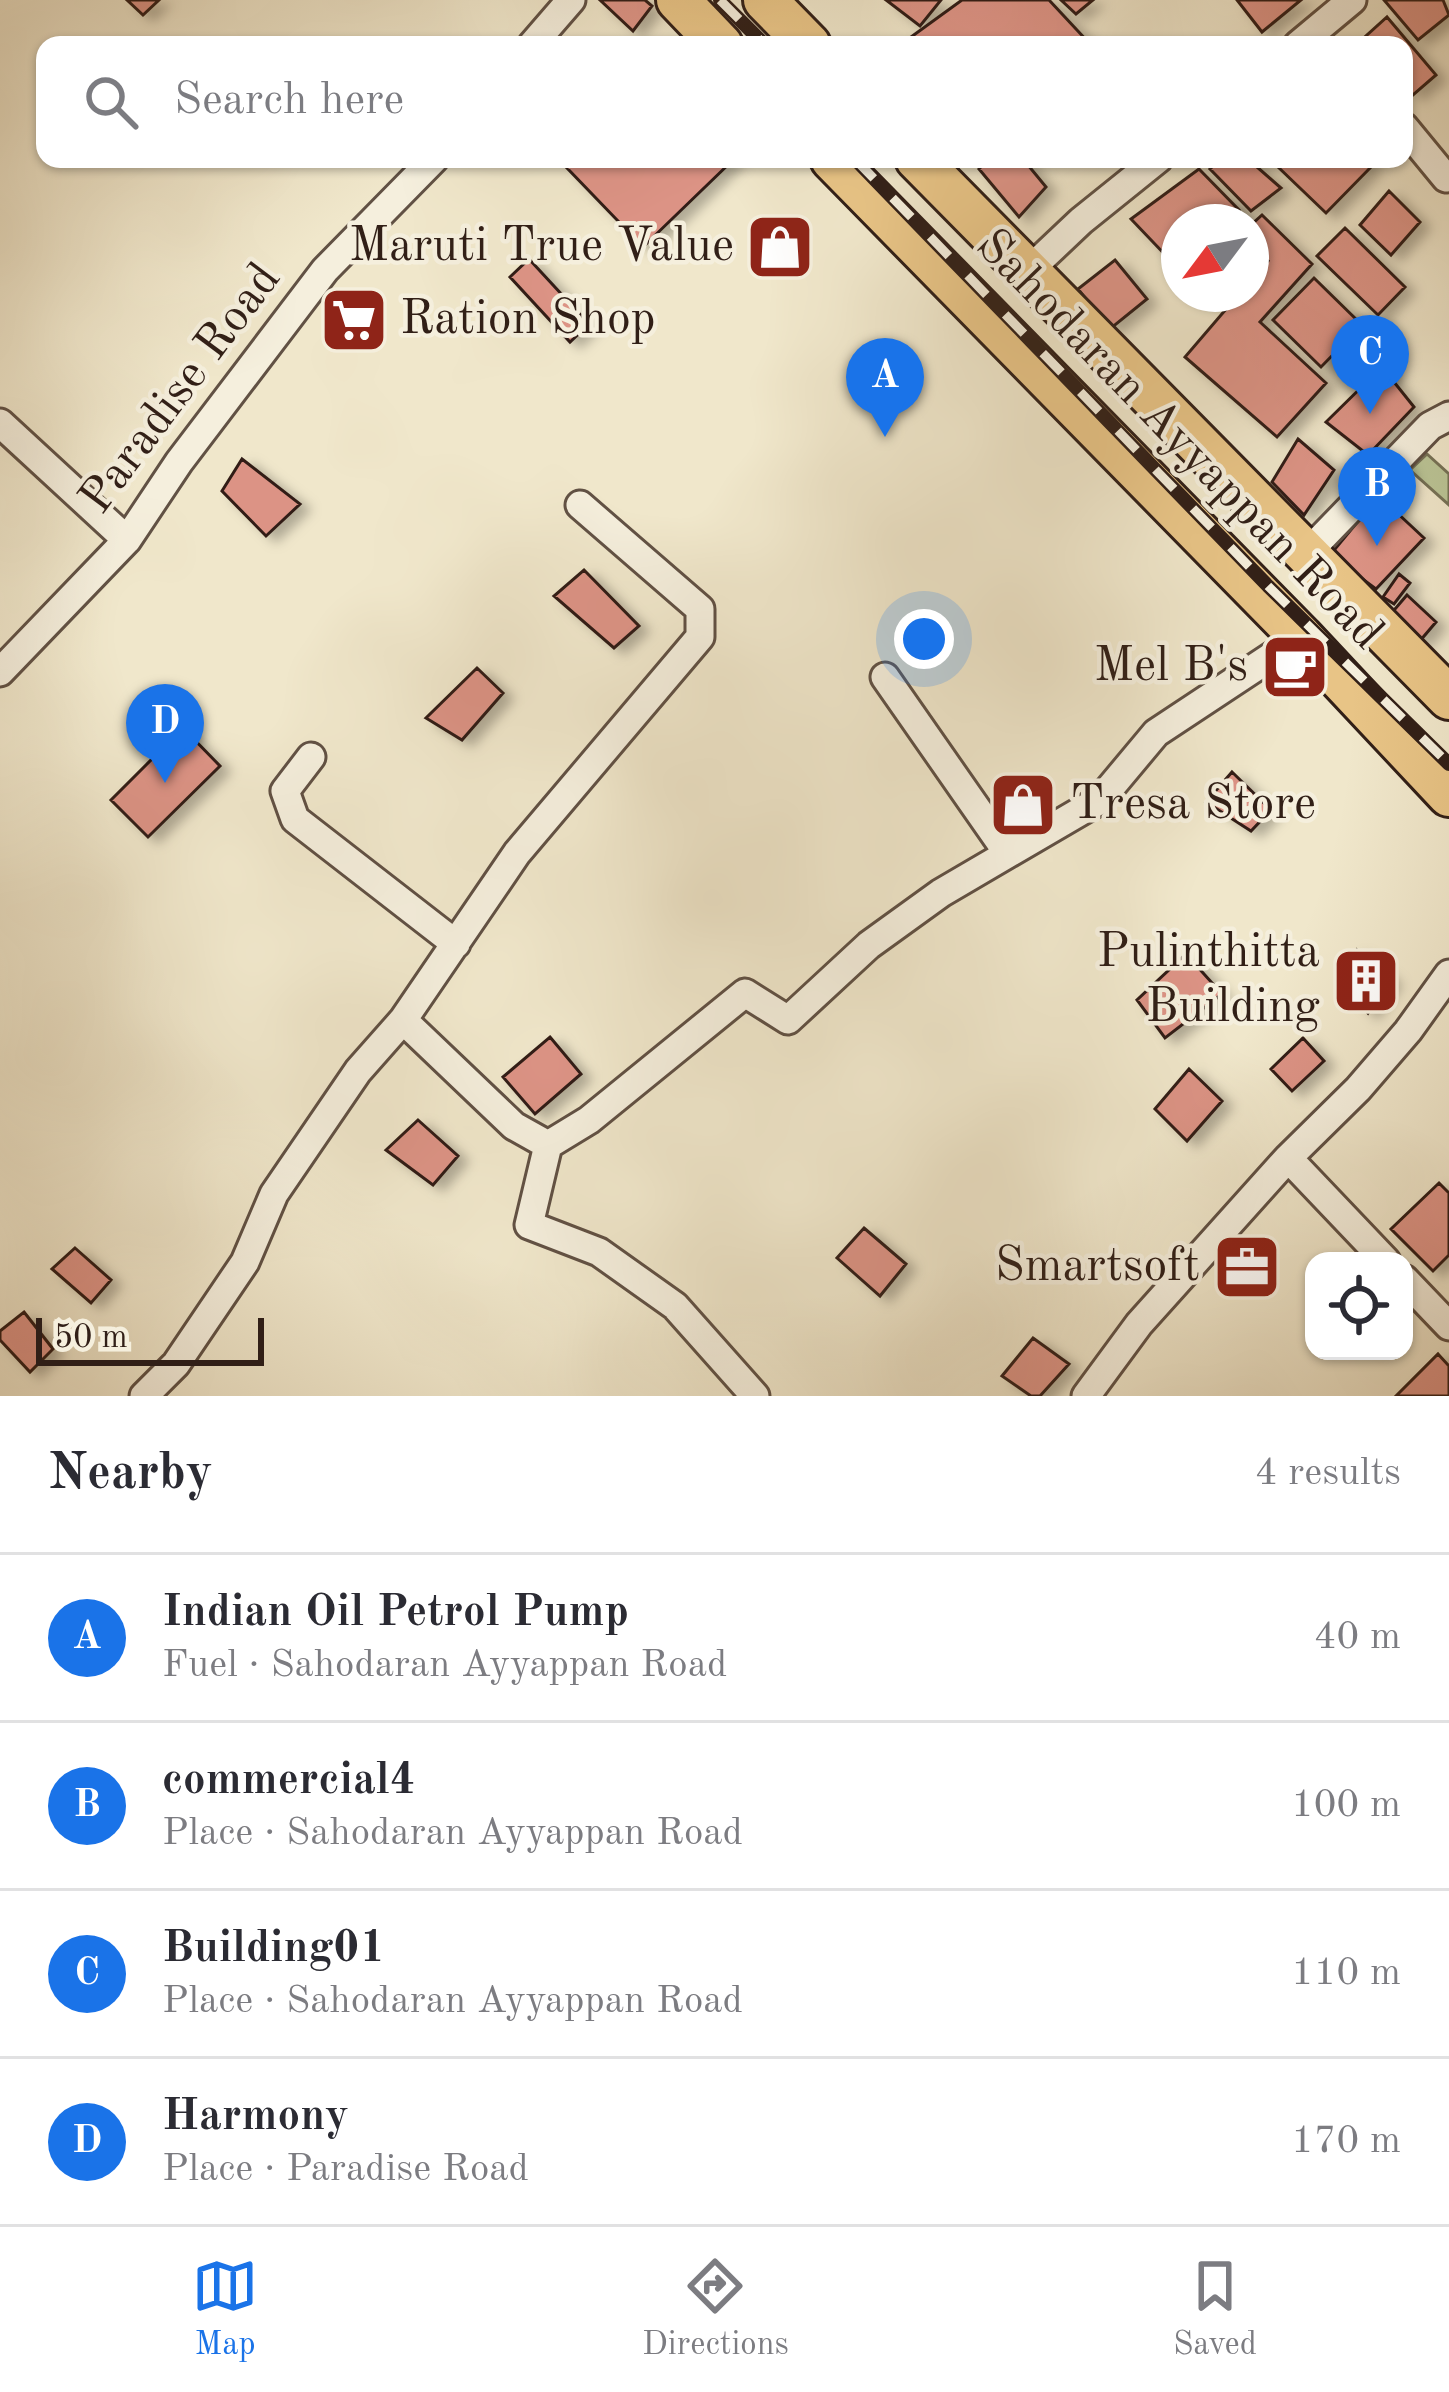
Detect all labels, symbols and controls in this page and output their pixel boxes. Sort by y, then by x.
search box [36,36,1413,168]
icon: search [78,69,144,135]
text: Search here [174,79,404,124]
north arrow [1161,204,1269,312]
shop icon: Maruti True Value [745,212,815,282]
street label: Sahodaran Ayyappan Road [966,221,1392,659]
place label: Maruti True Value [349,223,734,271]
street label: Paradise Road [72,255,290,523]
supermarket icon: Ration Shop [319,285,389,355]
place label: Ration Shop [400,296,656,344]
pin: C [1331,315,1409,414]
pin: A [846,338,924,437]
pin: B [1338,447,1416,546]
your location [894,609,954,669]
cafe icon: Mel B's [1260,632,1330,702]
place label: Mel B's [1094,643,1248,691]
pin: D [126,684,204,783]
shop icon: Tresa Store [988,770,1058,840]
place label: Tresa Store [1070,781,1316,829]
place label: Pulinthitta Building [1097,929,1320,1032]
building icon: Pulinthitta Building [1331,946,1401,1016]
office icon: Smartsoft [1212,1232,1282,1302]
place label: Smartsoft [995,1243,1200,1291]
map controls [1305,1252,1413,1360]
button: locate [1305,1252,1413,1360]
scale bar [36,1312,264,1365]
text: 50 m [54,1322,128,1355]
text: Nearby [48,1449,213,1500]
text: 4 results [1255,1454,1401,1493]
text: Indian Oil Petrol Pump [162,1591,629,1636]
text: A [72,1618,102,1657]
text: 40 m [1314,1618,1401,1657]
text: Fuel · Sahodaran Ayyappan Road [162,1646,727,1685]
text: commercial4 [162,1759,416,1804]
text: B [73,1786,101,1825]
text: 100 m [1291,1786,1401,1825]
text: Place · Sahodaran Ayyappan Road [162,1814,743,1853]
text: Building01 [162,1927,386,1972]
text: C [74,1954,100,1993]
text: 110 m [1291,1954,1401,1993]
text: Place · Sahodaran Ayyappan Road [162,1982,743,2021]
text: Harmony [162,2095,349,2140]
text: D [72,2122,102,2161]
text: 170 m [1291,2122,1401,2161]
text: Place · Paradise Road [162,2150,529,2189]
tab: Map [192,2253,258,2366]
tab: Directions [642,2253,789,2366]
tab: Saved [1173,2253,1257,2366]

